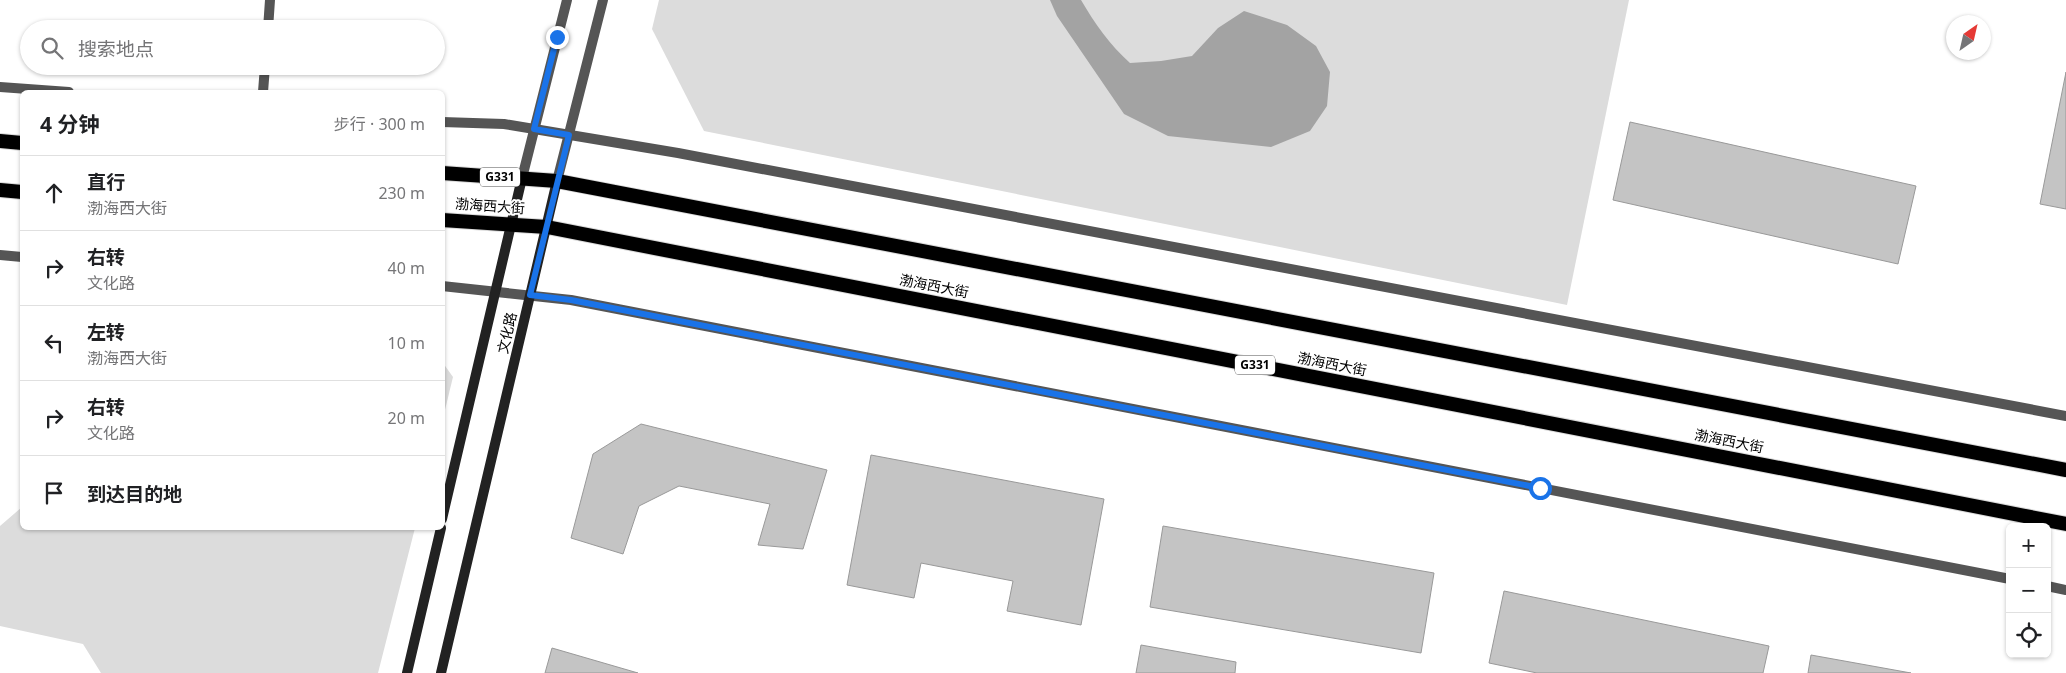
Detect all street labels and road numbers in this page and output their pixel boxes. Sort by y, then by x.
road number: G331 [480,168,520,186]
street label: 渤海西大街 [454,194,526,217]
street label: 渤海西大街 [898,270,970,302]
street label: 文化路 [493,310,520,355]
street label: 渤海西大街 [1296,348,1368,380]
road number: G331 [1235,356,1275,374]
street label: 渤海西大街 [1693,425,1765,457]

